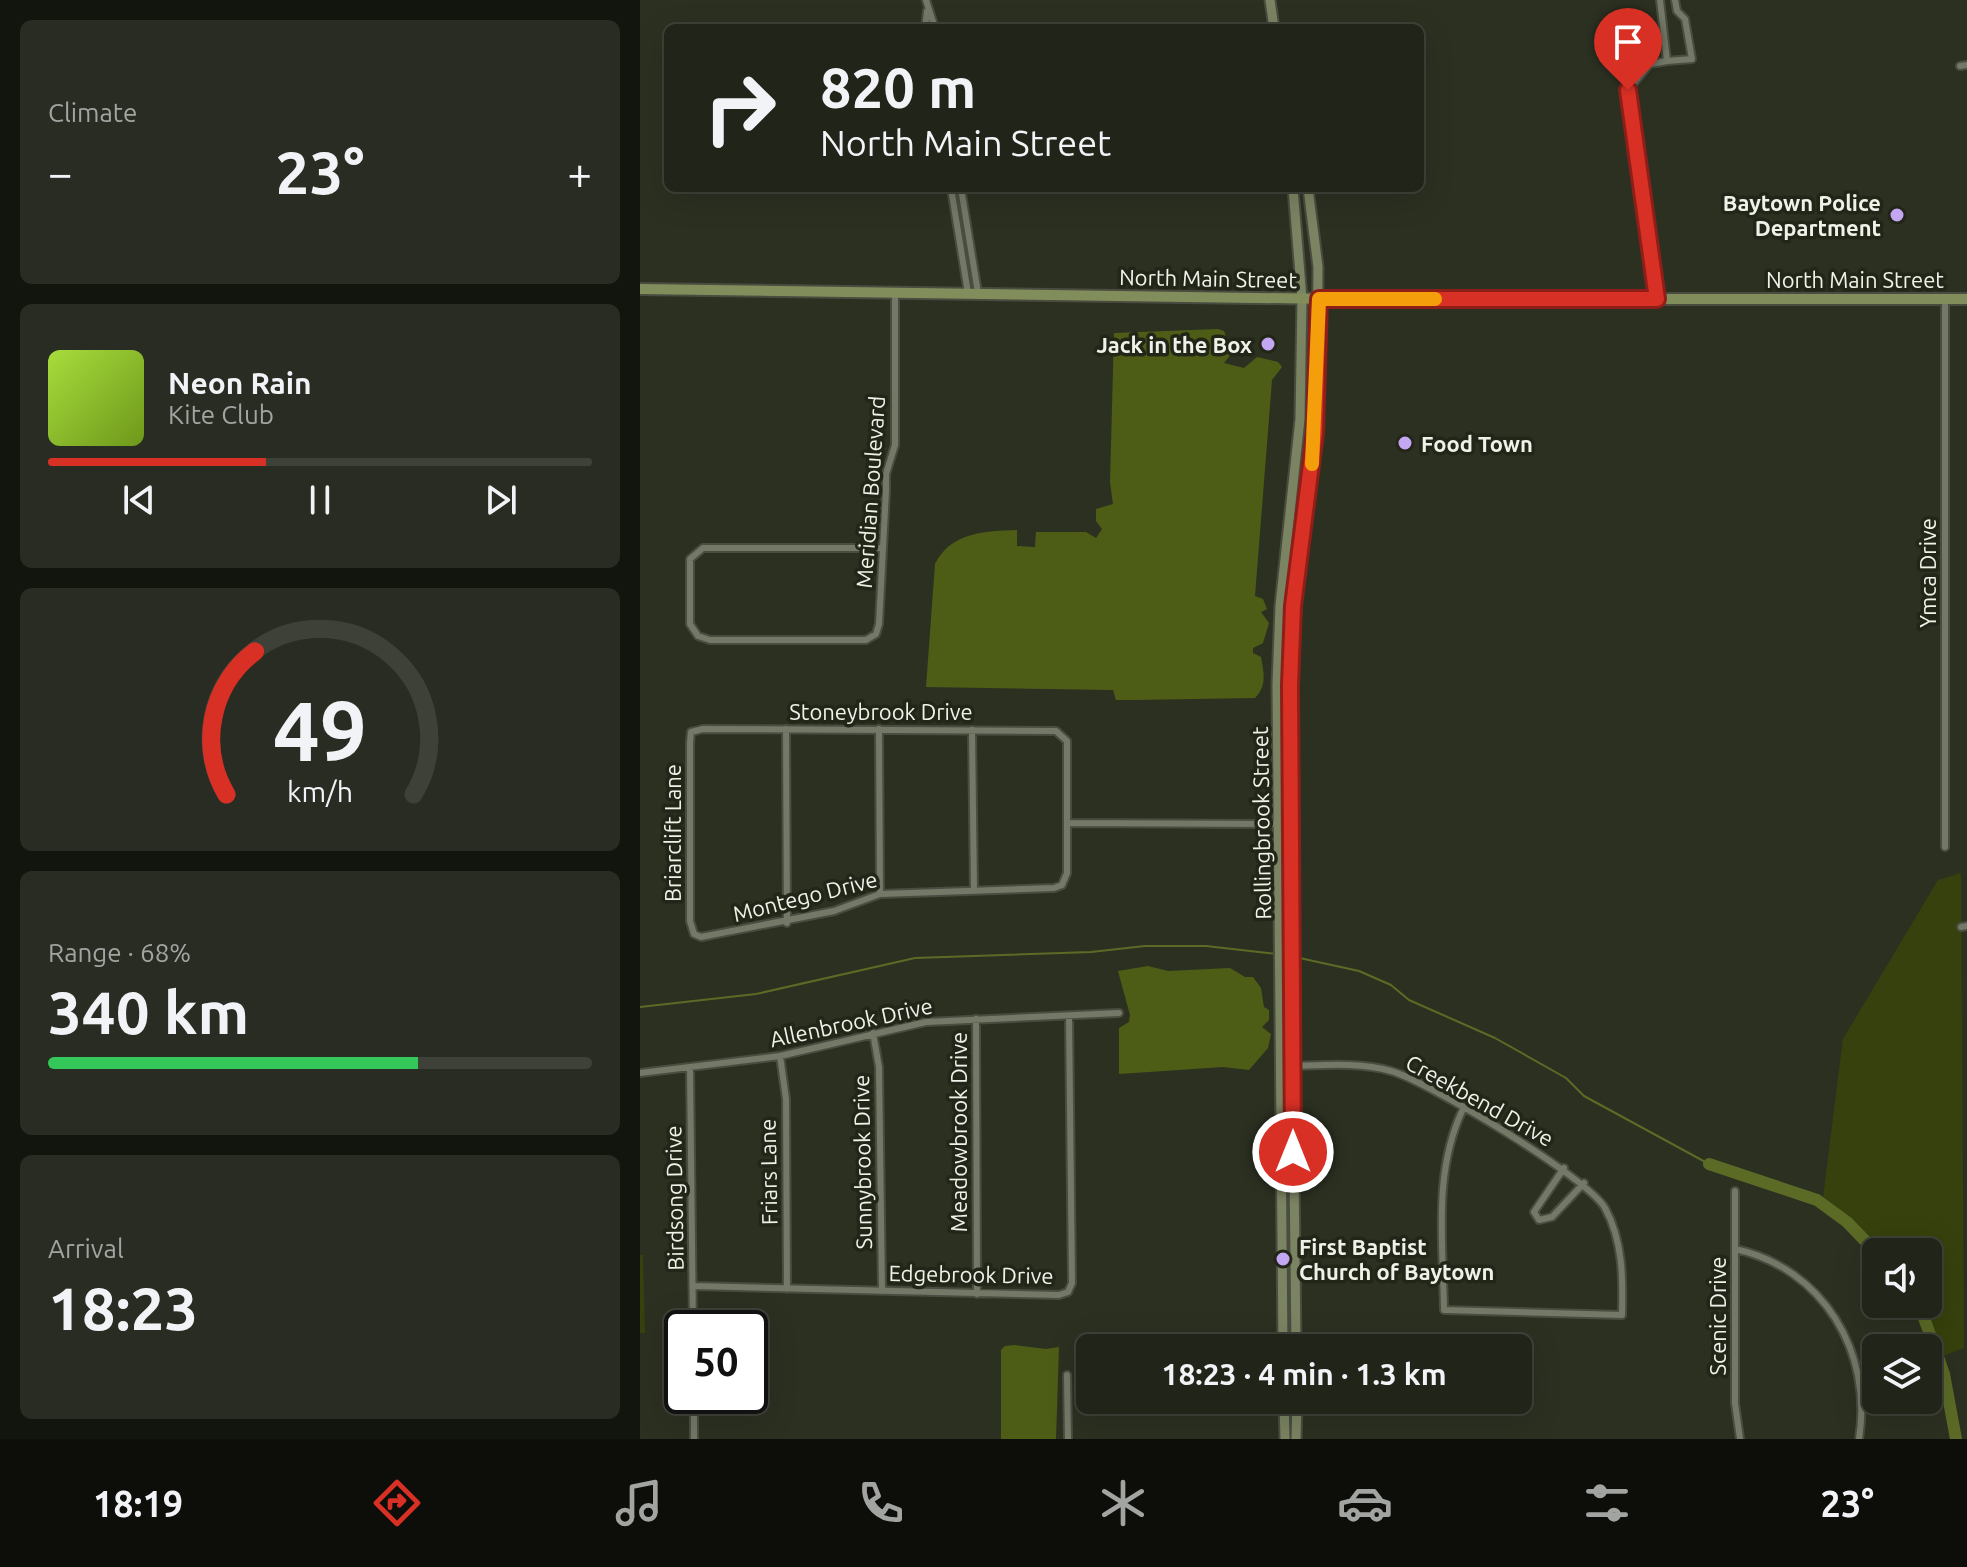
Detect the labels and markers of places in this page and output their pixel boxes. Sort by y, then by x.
pin [1594,8,1662,90]
place label: Baytown Police Department [1723,190,1881,240]
marker: Baytown Police Department [1888,206,1906,224]
place label: Jack in the Box [1096,332,1252,357]
marker: Jack in the Box [1259,335,1277,353]
place label: Food Town [1421,431,1533,456]
marker: Food Town [1396,434,1414,452]
place label: First Baptist Church of Baytown [1299,1234,1494,1284]
marker: First Baptist Church of Baytown [1274,1250,1292,1268]

